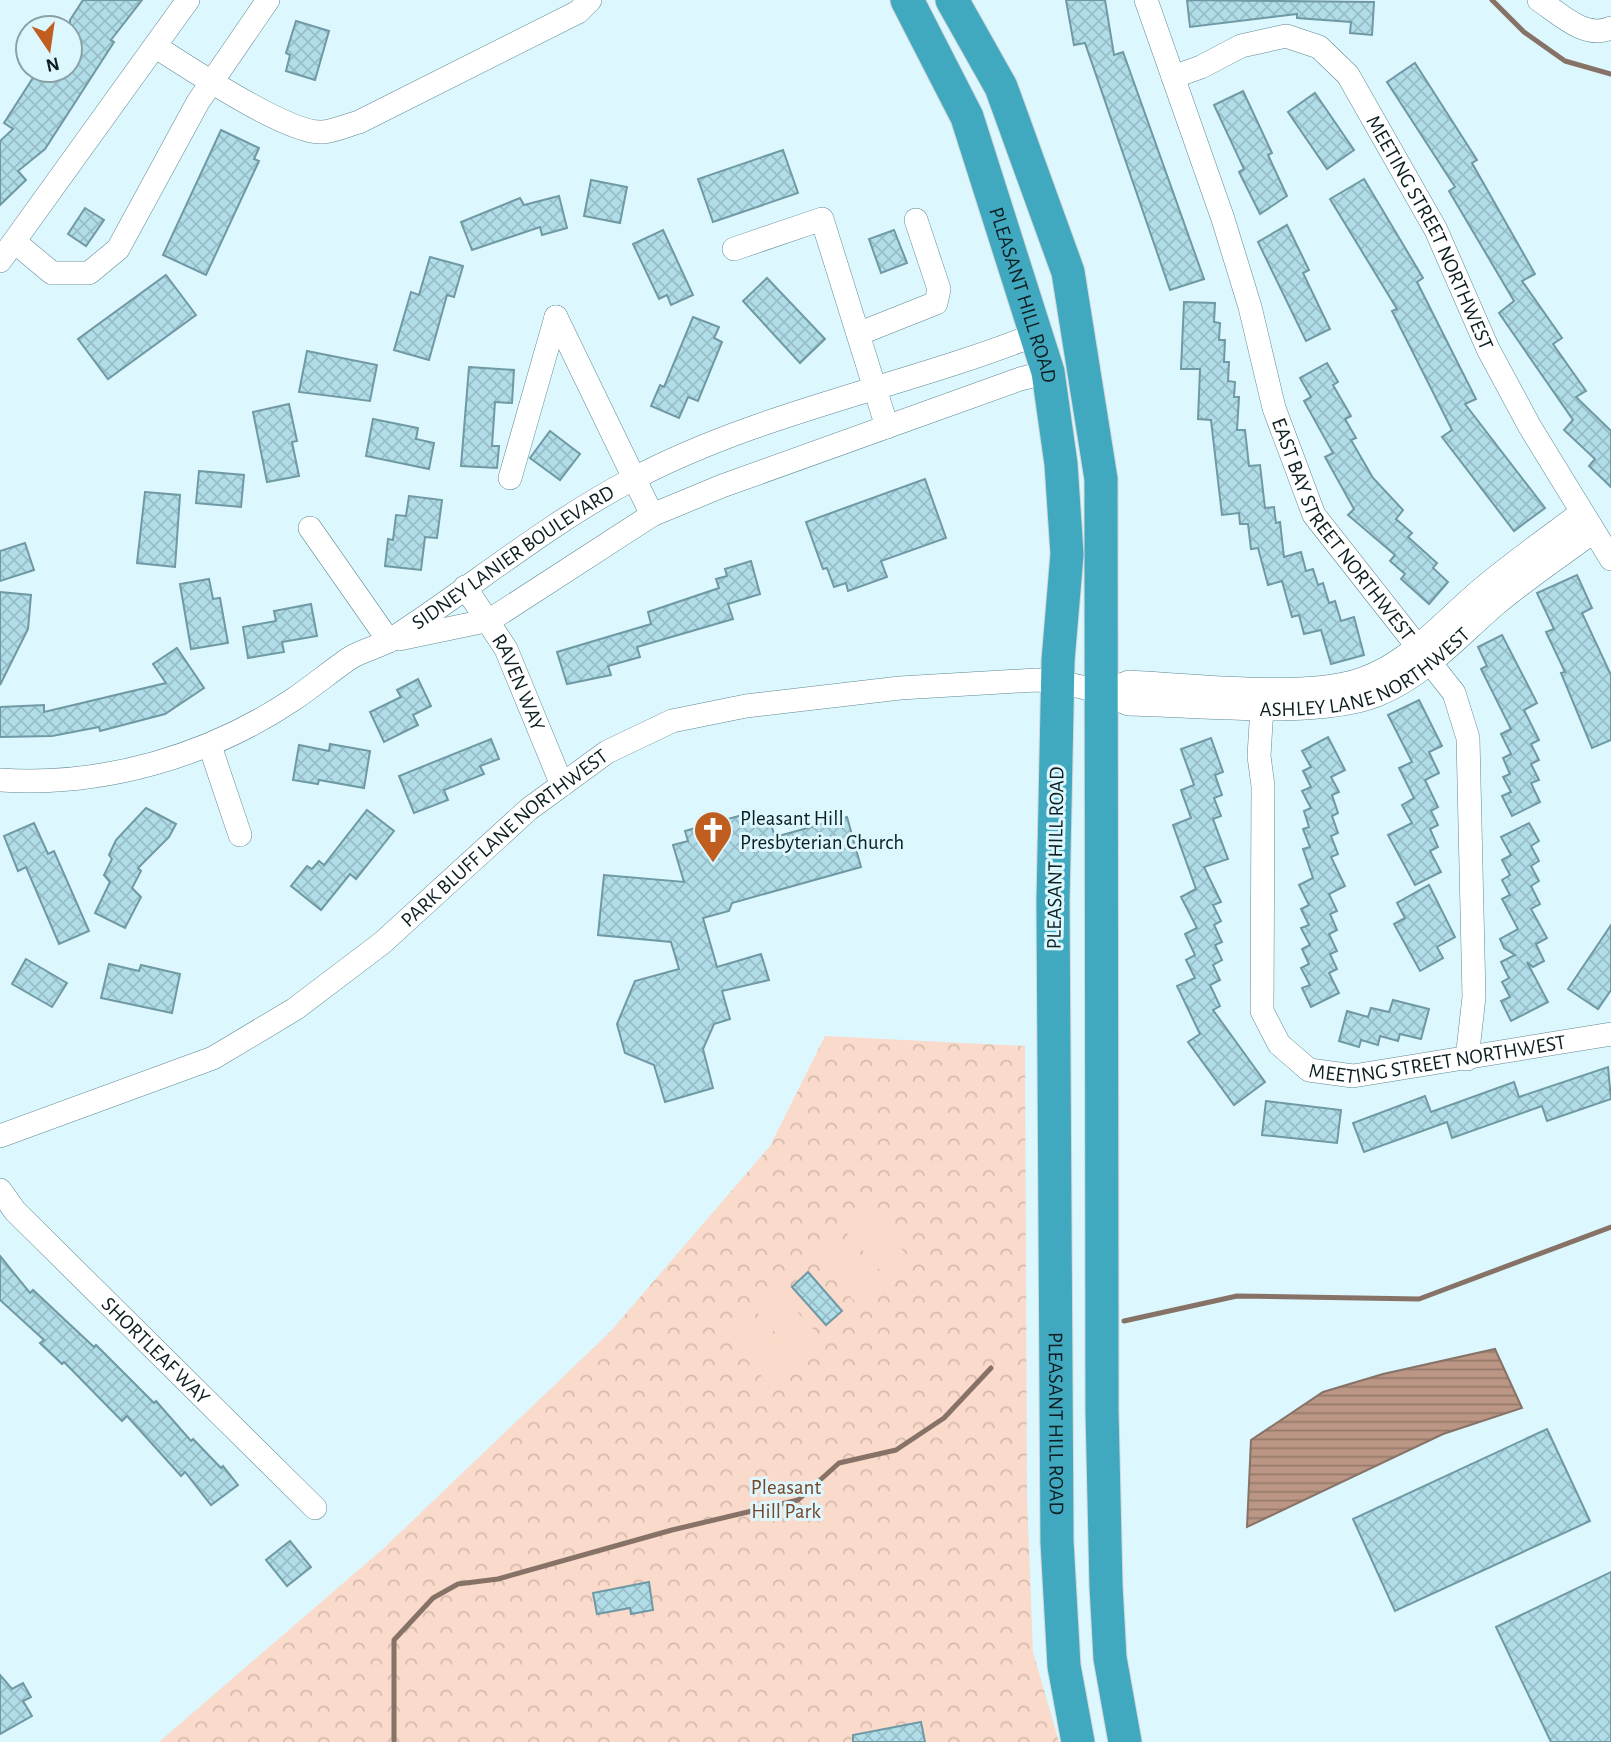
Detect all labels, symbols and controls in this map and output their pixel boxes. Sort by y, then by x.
north arrow [14,14,84,84]
text: N [44,53,61,75]
street label: MEETING STREET NORTHWEST [1362,112,1497,353]
street label: PLEASANT HILL ROAD [985,205,1059,384]
street label: EAST BAY STREET NORTHWEST [1268,415,1419,645]
street label: SIDNEY LANIER BOULEVARD [408,482,618,634]
street label: ASHLEY LANE NORTHWEST [1259,623,1474,720]
street label: RAVEN WAY [488,630,549,734]
street label: PARK BLUFF LANE NORTHWEST [397,745,612,931]
street label: PLEASANT HILL ROAD [1043,766,1068,950]
place label: Pleasant Hill Presbyterian Church [740,808,904,853]
church icon: Pleasant Hill Presbyterian Church [692,809,734,864]
street label: MEETING STREET NORTHWEST [1307,1032,1567,1087]
street label: SHORTLEAF WAY [97,1293,214,1408]
street label: PLEASANT HILL ROAD [1045,1332,1067,1515]
park label: Pleasant Hill Park [751,1477,821,1522]

